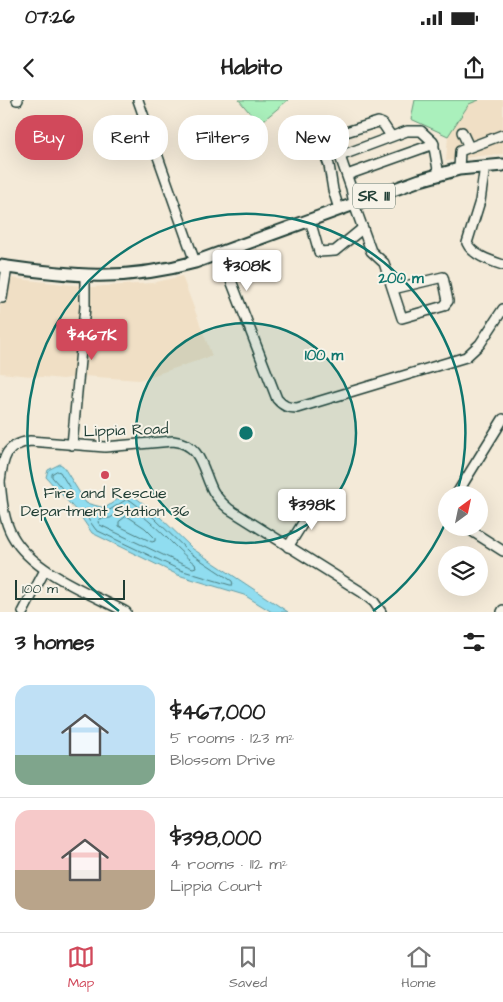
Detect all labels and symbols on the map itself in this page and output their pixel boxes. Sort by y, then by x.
road number: SR 111 [353,184,395,208]
pin: $308K [212,250,282,292]
text: 200 m [377,268,424,289]
pin: $467K [57,318,127,361]
text: 100 m [305,345,344,366]
street label: Lippia Road [83,418,169,442]
centre of rings [237,424,255,442]
marker: Fire and Rescue Department Station 36 [99,469,111,481]
place label: Fire and Rescue Department Station 36 [21,482,189,522]
north arrow [438,486,488,536]
pin: $398K [277,488,347,531]
scale bar [15,577,125,600]

